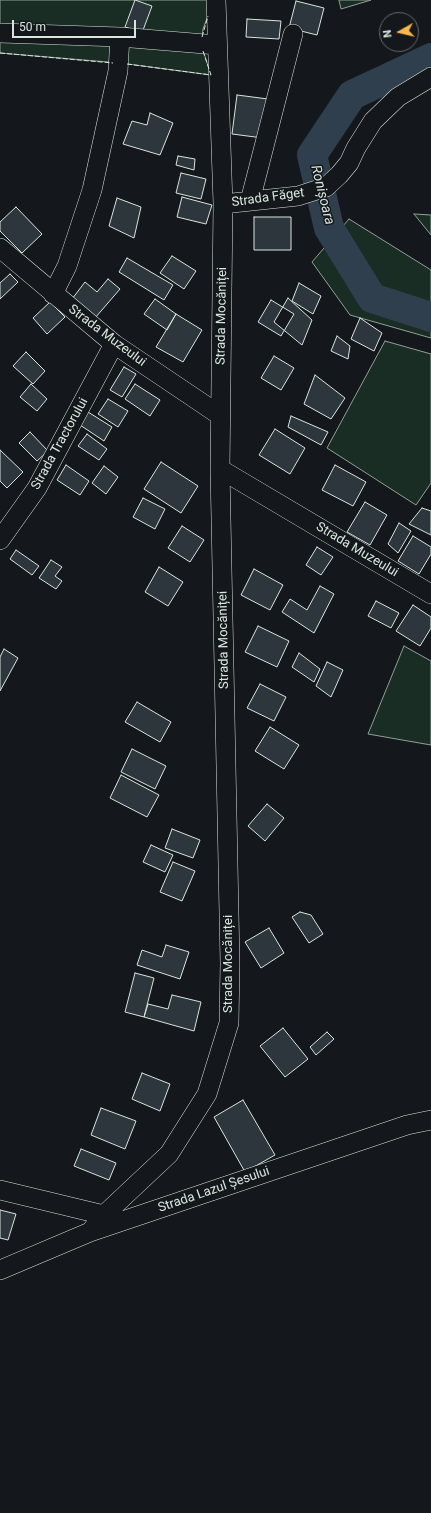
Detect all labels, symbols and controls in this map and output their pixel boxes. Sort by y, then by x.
scale bar [14,12,138,38]
north arrow [379,12,419,52]
text: 50 m [19,20,46,34]
text: N [381,29,395,38]
water label: Ronișoara [306,163,338,227]
street label: Strada Făget [231,185,305,211]
street label: Strada Mocăniței [213,267,231,365]
street label: Strada Muzeului [65,302,149,370]
street label: Strada Tractorului [28,395,92,493]
street label: Strada Muzeului [313,519,401,581]
street label: Strada Mocăniței [215,591,233,689]
street label: Strada Mocăniței [221,915,237,1013]
street label: Strada Lazul Șesului [156,1164,272,1216]

